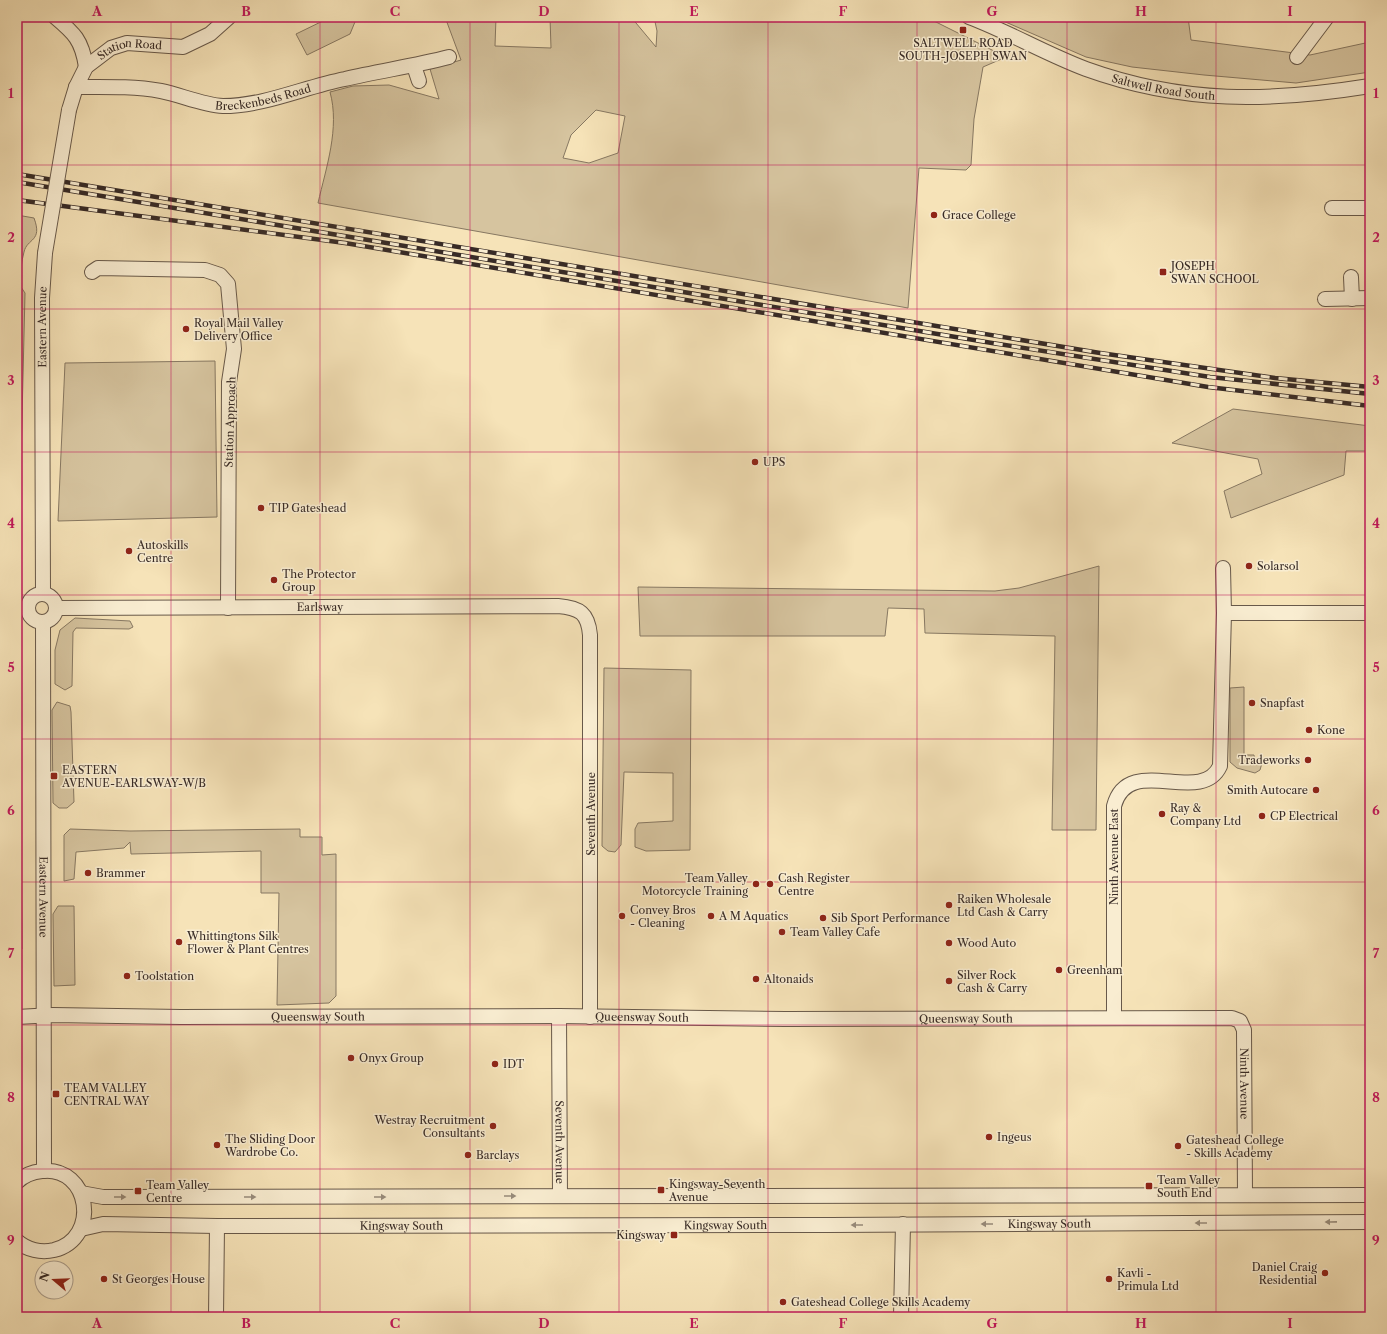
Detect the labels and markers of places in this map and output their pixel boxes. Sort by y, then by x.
marker: SALTWELL ROAD SOUTH-JOSEPH SWAN [958,25,968,35]
place label: SALTWELL ROAD SOUTH-JOSEPH SWAN [899,36,1027,63]
place label: Grace College [942,208,1016,222]
marker: Grace College [929,210,939,220]
place label: JOSEPH SWAN SCHOOL [1169,259,1260,286]
marker: JOSEPH SWAN SCHOOL [1158,267,1168,277]
place label: Royal Mail Valley Delivery Office [194,316,284,343]
marker: Royal Mail Valley Delivery Office [181,324,191,334]
place label: UPS [763,455,785,469]
marker: UPS [750,457,760,467]
place label: TIP Gateshead [269,501,347,515]
marker: TIP Gateshead [256,503,266,513]
place label: Autoskills Centre [136,538,188,565]
marker: Autoskills Centre [124,546,134,556]
place label: Solarsol [1257,559,1300,573]
marker: Solarsol [1244,561,1254,571]
place label: The Protector Group [282,567,356,594]
marker: The Protector Group [269,575,279,585]
place label: Snapfast [1260,696,1305,710]
marker: Snapfast [1247,698,1257,708]
place label: Kone [1317,723,1345,737]
marker: Kone [1304,725,1314,735]
place label: Tradeworks [1238,753,1300,767]
marker: Tradeworks [1303,755,1313,765]
place label: EASTERN AVENUE-EARLSWAY-W/B [61,763,206,790]
marker: EASTERN AVENUE-EARLSWAY-W/B [49,771,59,781]
place label: Smith Autocare [1227,783,1308,797]
marker: Smith Autocare [1311,785,1321,795]
place label: Ray & Company Ltd [1170,801,1241,828]
marker: Ray & Company Ltd [1157,809,1167,819]
place label: CP Electrical [1270,809,1339,823]
marker: CP Electrical [1257,811,1267,821]
place label: Brammer [96,866,146,880]
marker: Brammer [83,868,93,878]
place label: Team Valley Motorcycle Training [642,871,749,898]
place label: Cash Register Centre [778,871,850,898]
marker: Team Valley Motorcycle Training [751,879,761,889]
marker: Cash Register Centre [765,879,775,889]
place label: Raiken Wholesale Ltd Cash & Carry [957,892,1051,919]
marker: Raiken Wholesale Ltd Cash & Carry [944,900,954,910]
place label: Convey Bros - Cleaning [630,903,696,930]
place label: A M Aquatics [718,909,788,923]
marker: Convey Bros - Cleaning [617,911,627,921]
marker: A M Aquatics [706,911,716,921]
place label: Sib Sport Performance [831,911,950,925]
marker: Sib Sport Performance [818,913,828,923]
place label: Team Valley Cafe [790,925,880,939]
marker: Team Valley Cafe [777,927,787,937]
place label: Whittingtons Silk Flower & Plant Centres [186,929,309,956]
place label: Wood Auto [956,936,1016,950]
marker: Whittingtons Silk Flower & Plant Centres [174,937,184,947]
marker: Wood Auto [944,938,954,948]
place label: Greenham [1067,963,1123,977]
marker: Greenham [1054,965,1064,975]
place label: Silver Rock Cash & Carry [957,968,1028,995]
place label: Toolstation [135,969,194,983]
marker: Toolstation [122,971,132,981]
place label: Altonaids [763,972,814,986]
marker: Altonaids [751,974,761,984]
marker: Silver Rock Cash & Carry [944,976,954,986]
place label: Onyx Group [359,1051,424,1065]
marker: Onyx Group [346,1053,356,1063]
place label: IDT [503,1057,525,1071]
marker: IDT [490,1059,500,1069]
place label: TEAM VALLEY CENTRAL WAY [64,1081,150,1108]
marker: TEAM VALLEY CENTRAL WAY [51,1089,61,1099]
place label: Westray Recruitment Consultants [374,1113,485,1140]
marker: Westray Recruitment Consultants [488,1121,498,1131]
place label: Ingeus [997,1130,1032,1144]
place label: The Sliding Door Wardrobe Co. [224,1132,315,1159]
marker: Ingeus [984,1132,994,1142]
place label: Gateshead College - Skills Academy [1186,1133,1284,1160]
marker: The Sliding Door Wardrobe Co. [212,1140,222,1150]
marker: Gateshead College - Skills Academy [1173,1141,1183,1151]
place label: Barclays [476,1148,519,1162]
marker: Barclays [463,1150,473,1160]
place label: Team Valley South End [1157,1173,1221,1200]
place label: Kingsway-Seventh Avenue [668,1177,766,1204]
place label: Team Valley Centre [146,1178,210,1205]
marker: Team Valley South End [1144,1181,1154,1191]
marker: Kingsway-Seventh Avenue [656,1185,666,1195]
marker: Team Valley Centre [133,1186,143,1196]
place label: Kingsway [616,1228,667,1242]
marker: Kingsway [669,1230,679,1240]
place label: Daniel Craig Residential [1252,1260,1318,1287]
place label: Kavli - Primula Ltd [1117,1266,1179,1293]
marker: Daniel Craig Residential [1320,1268,1330,1278]
place label: St Georges House [112,1272,205,1286]
marker: St Georges House [99,1274,109,1284]
marker: Kavli - Primula Ltd [1104,1274,1114,1284]
place label: Gateshead College Skills Academy [791,1295,971,1309]
marker: Gateshead College Skills Academy [778,1297,788,1307]

